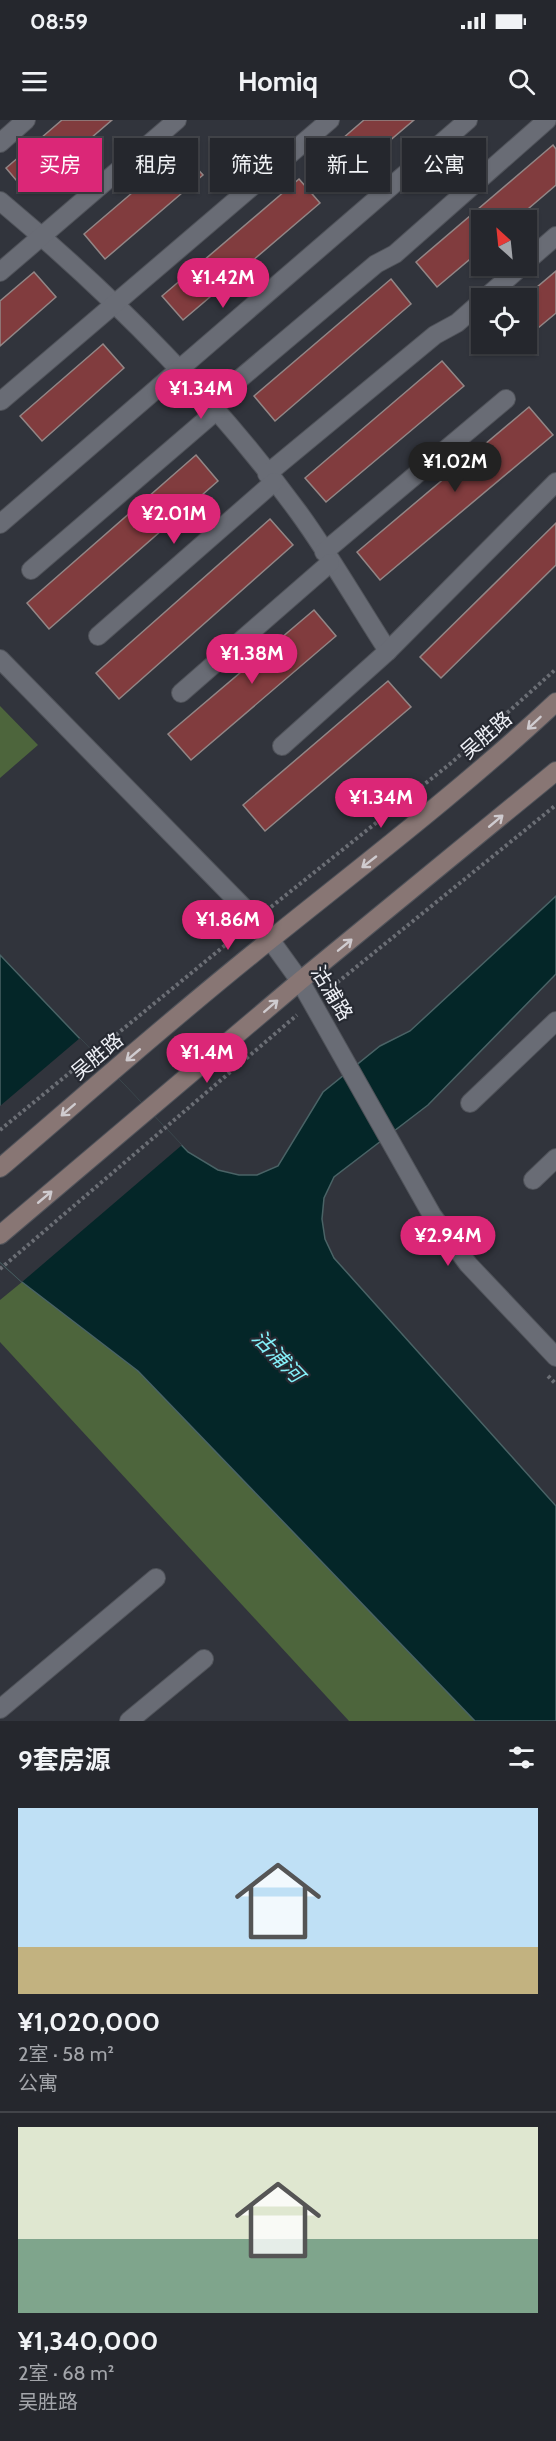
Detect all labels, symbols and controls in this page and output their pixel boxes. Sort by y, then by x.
text: 08:59 [30,8,88,35]
icon: menu [18,65,51,98]
text: Homiq [238,65,318,98]
icon: search [505,65,538,98]
chip: 买房 [18,138,102,192]
chip: 租房 [114,138,198,192]
chip: 筛选 [210,138,294,192]
chip: 新上 [306,138,390,192]
chip: 公寓 [402,138,486,192]
north arrow [471,210,537,276]
map controls [471,210,537,354]
pin: ¥1.42M [174,258,272,309]
text: ¥1.42M [191,265,255,289]
button: locate [471,288,537,354]
pin: ¥1.34M [152,369,250,420]
text: ¥1.34M [169,376,233,400]
pin: ¥1.02M [406,442,504,493]
text: ¥1.02M [422,449,488,473]
pin: ¥2.01M [125,494,223,545]
text: ¥2.01M [141,501,207,525]
pin: ¥1.38M [203,634,301,685]
text: ¥1.38M [220,641,284,665]
street label: 吴胜路 [455,706,517,764]
one-way arrow [526,716,541,730]
pin: ¥1.34M [332,778,430,829]
text: ¥1.34M [349,785,413,809]
one-way arrow [488,814,503,828]
one-way arrow [361,855,377,868]
pin: ¥1.86M [179,900,277,951]
text: ¥1.86M [196,907,260,931]
one-way arrow [337,938,353,951]
street label: 沽浦路 [306,961,358,1025]
one-way arrow [263,999,278,1013]
street label: 吴胜路 [66,1028,128,1084]
pin: ¥1.4M [165,1033,249,1084]
text: ¥1.4M [181,1040,233,1064]
one-way arrow [125,1048,141,1061]
one-way arrow [61,1103,76,1117]
one-way arrow [37,1191,53,1204]
pin: ¥2.94M [399,1216,497,1267]
text: ¥2.94M [414,1223,482,1247]
water label: 沽浦河 [247,1325,312,1390]
icon: filters [505,1741,538,1774]
text: 9套房源 [18,1744,111,1776]
icon: home [224,1847,332,1955]
text: ¥1,020,000 [18,2006,160,2038]
text: 2室 · 58 m² [18,2042,114,2066]
text: 公寓 [18,2071,58,2095]
icon: home [224,2166,332,2274]
text: ¥1,340,000 [18,2325,158,2357]
text: 2室 · 68 m² [18,2361,114,2385]
text: 吴胜路 [18,2390,78,2414]

